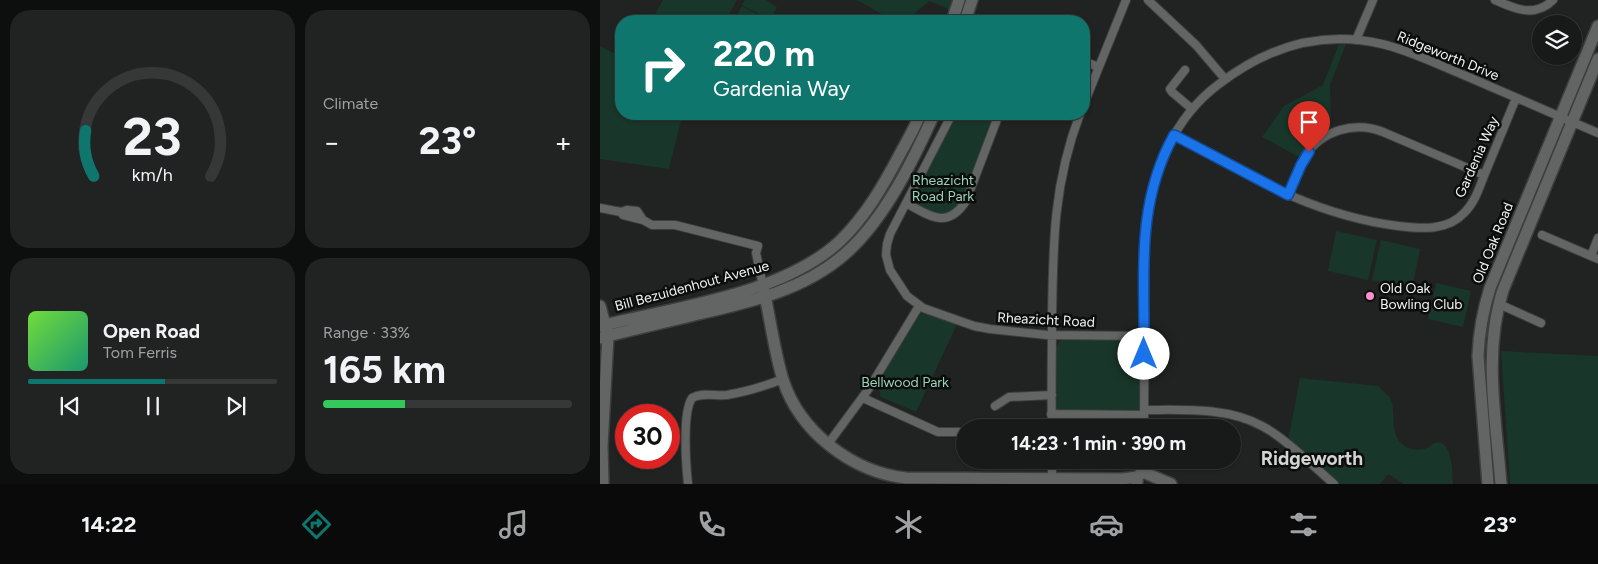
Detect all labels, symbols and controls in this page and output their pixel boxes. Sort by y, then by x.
map controls [1532,15,1582,65]
button: layers [1532,15,1582,65]
street label: Ridgeworth Drive [1395,28,1502,84]
text: 220 m [713,33,815,75]
icon: right [630,35,695,100]
text: Gardenia Way [713,75,850,102]
text: Climate [323,94,378,113]
pin [1288,101,1330,152]
text: 23 [123,106,182,168]
icon: arrive [1295,108,1323,136]
street label: Gardenia Way [1451,113,1503,200]
text: 23° [419,118,476,164]
text: − [323,125,340,159]
text: + [555,125,572,159]
text: km/h [132,164,173,185]
park label: Rheazicht Road Park [912,172,974,205]
street label: Old Oak Road [1469,200,1517,286]
street label: Bill Bezuidenhout Avenue [613,257,771,315]
place label: Old Oak Bowling Club [1380,280,1462,313]
marker: Old Oak Bowling Club [1364,290,1376,302]
street label: Rheazicht Road [997,309,1095,331]
text: Open Road [103,320,200,343]
text: Range · 33% [323,323,410,342]
position arrow [1117,327,1169,379]
text: Tom Ferris [103,343,177,362]
text: 165 km [323,347,446,393]
park label: Bellwood Park [861,374,949,391]
icon: previous [56,392,84,420]
icon: pause [139,392,167,420]
icon: next [222,392,250,420]
speed limit sign: 30 [615,404,680,469]
text: 14:23 · 1 min · 390 m [1011,432,1186,455]
district label: Ridgeworth [1261,447,1363,470]
icon: directions [299,507,334,542]
icon: music [496,507,531,542]
icon: phone [694,507,729,542]
icon: climate [891,507,926,542]
icon: car [1089,507,1124,542]
icon: filters [1286,507,1321,542]
text: 14:22 [81,511,137,538]
text: 23° [1483,511,1517,538]

